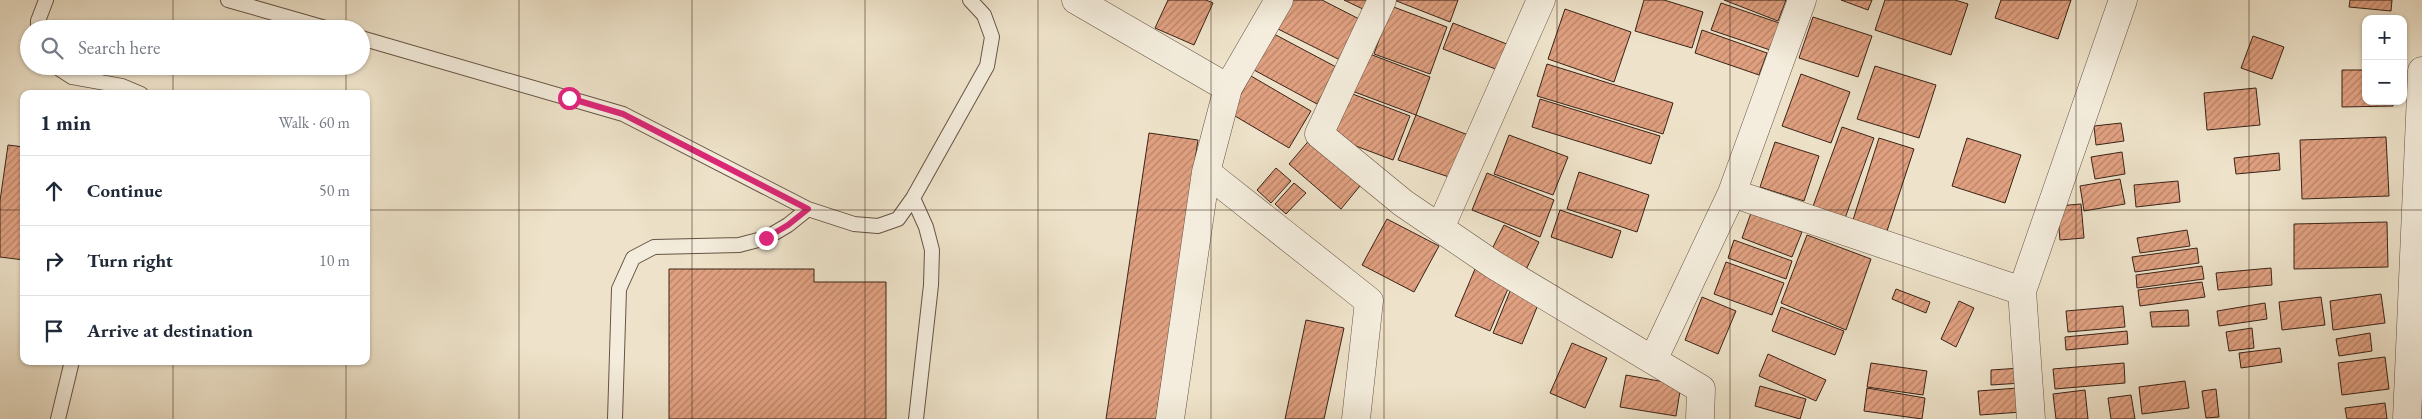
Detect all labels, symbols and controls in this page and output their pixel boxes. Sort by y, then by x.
map controls [2362,15,2407,105]
button: + [2362,15,2407,60]
search box [20,20,370,75]
icon: search [38,34,66,62]
text: Search here [78,35,160,60]
button: − [2362,60,2407,105]
route start [558,87,581,110]
text: 1 min [40,109,91,136]
text: Walk · 60 m [279,112,350,133]
icon: ahead [40,177,68,205]
text: Continue [87,178,162,203]
text: 50 m [319,180,350,201]
route end [755,227,778,250]
icon: right [40,247,68,275]
text: Turn right [87,248,173,273]
text: 10 m [319,250,350,271]
icon: arrive [40,317,68,345]
text: Arrive at destination [87,318,253,343]

